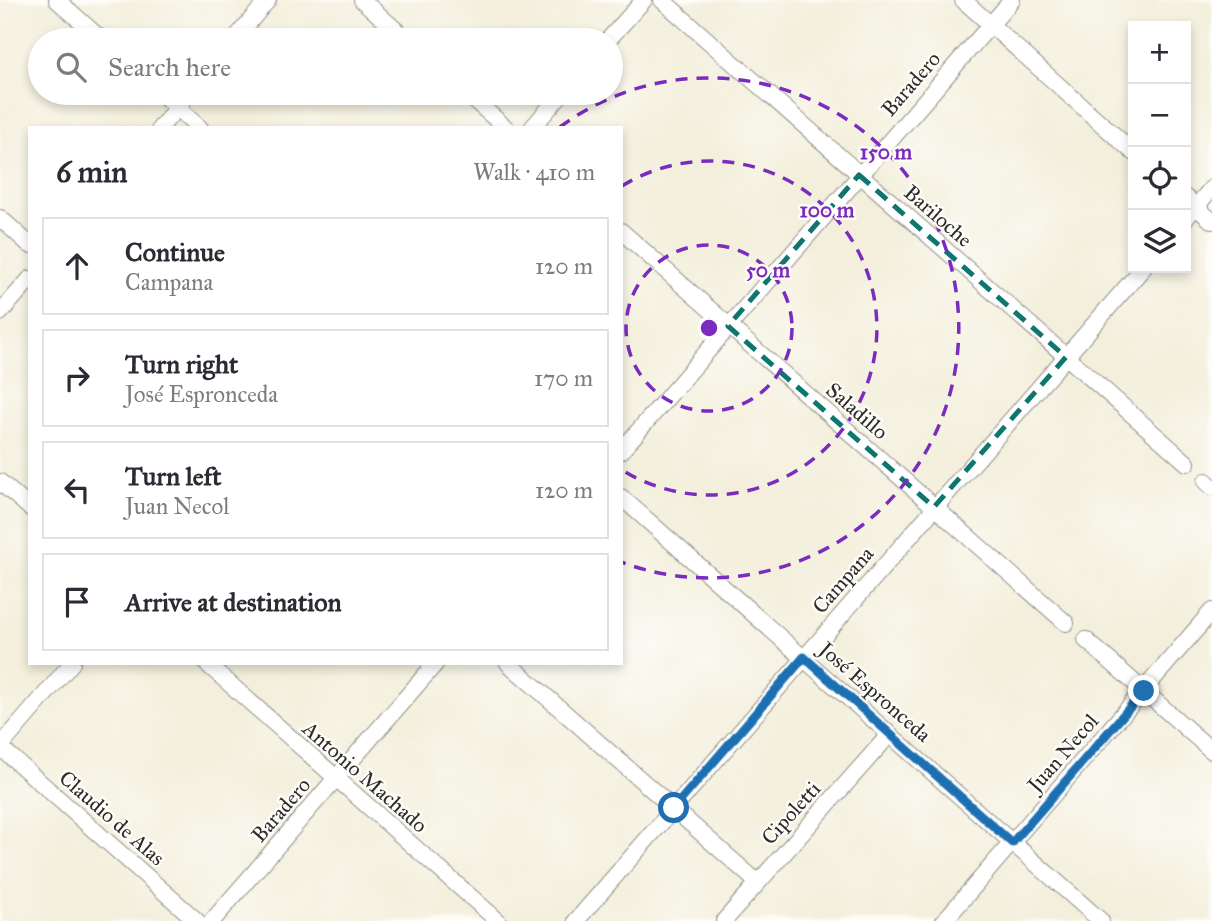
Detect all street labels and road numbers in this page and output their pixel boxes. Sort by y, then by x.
street label: Baradero [876,46,946,122]
street label: Bariloche [899,179,978,253]
street label: Saladillo [821,377,894,445]
street label: Campana [807,541,879,619]
street label: José Espronceda [812,635,936,748]
street label: Juan Necol [1021,708,1104,799]
street label: Antonio Machado [296,715,433,838]
street label: Claudio de Alas [54,765,170,871]
street label: Baradero [246,772,316,848]
street label: Cipoletti [756,776,826,850]

